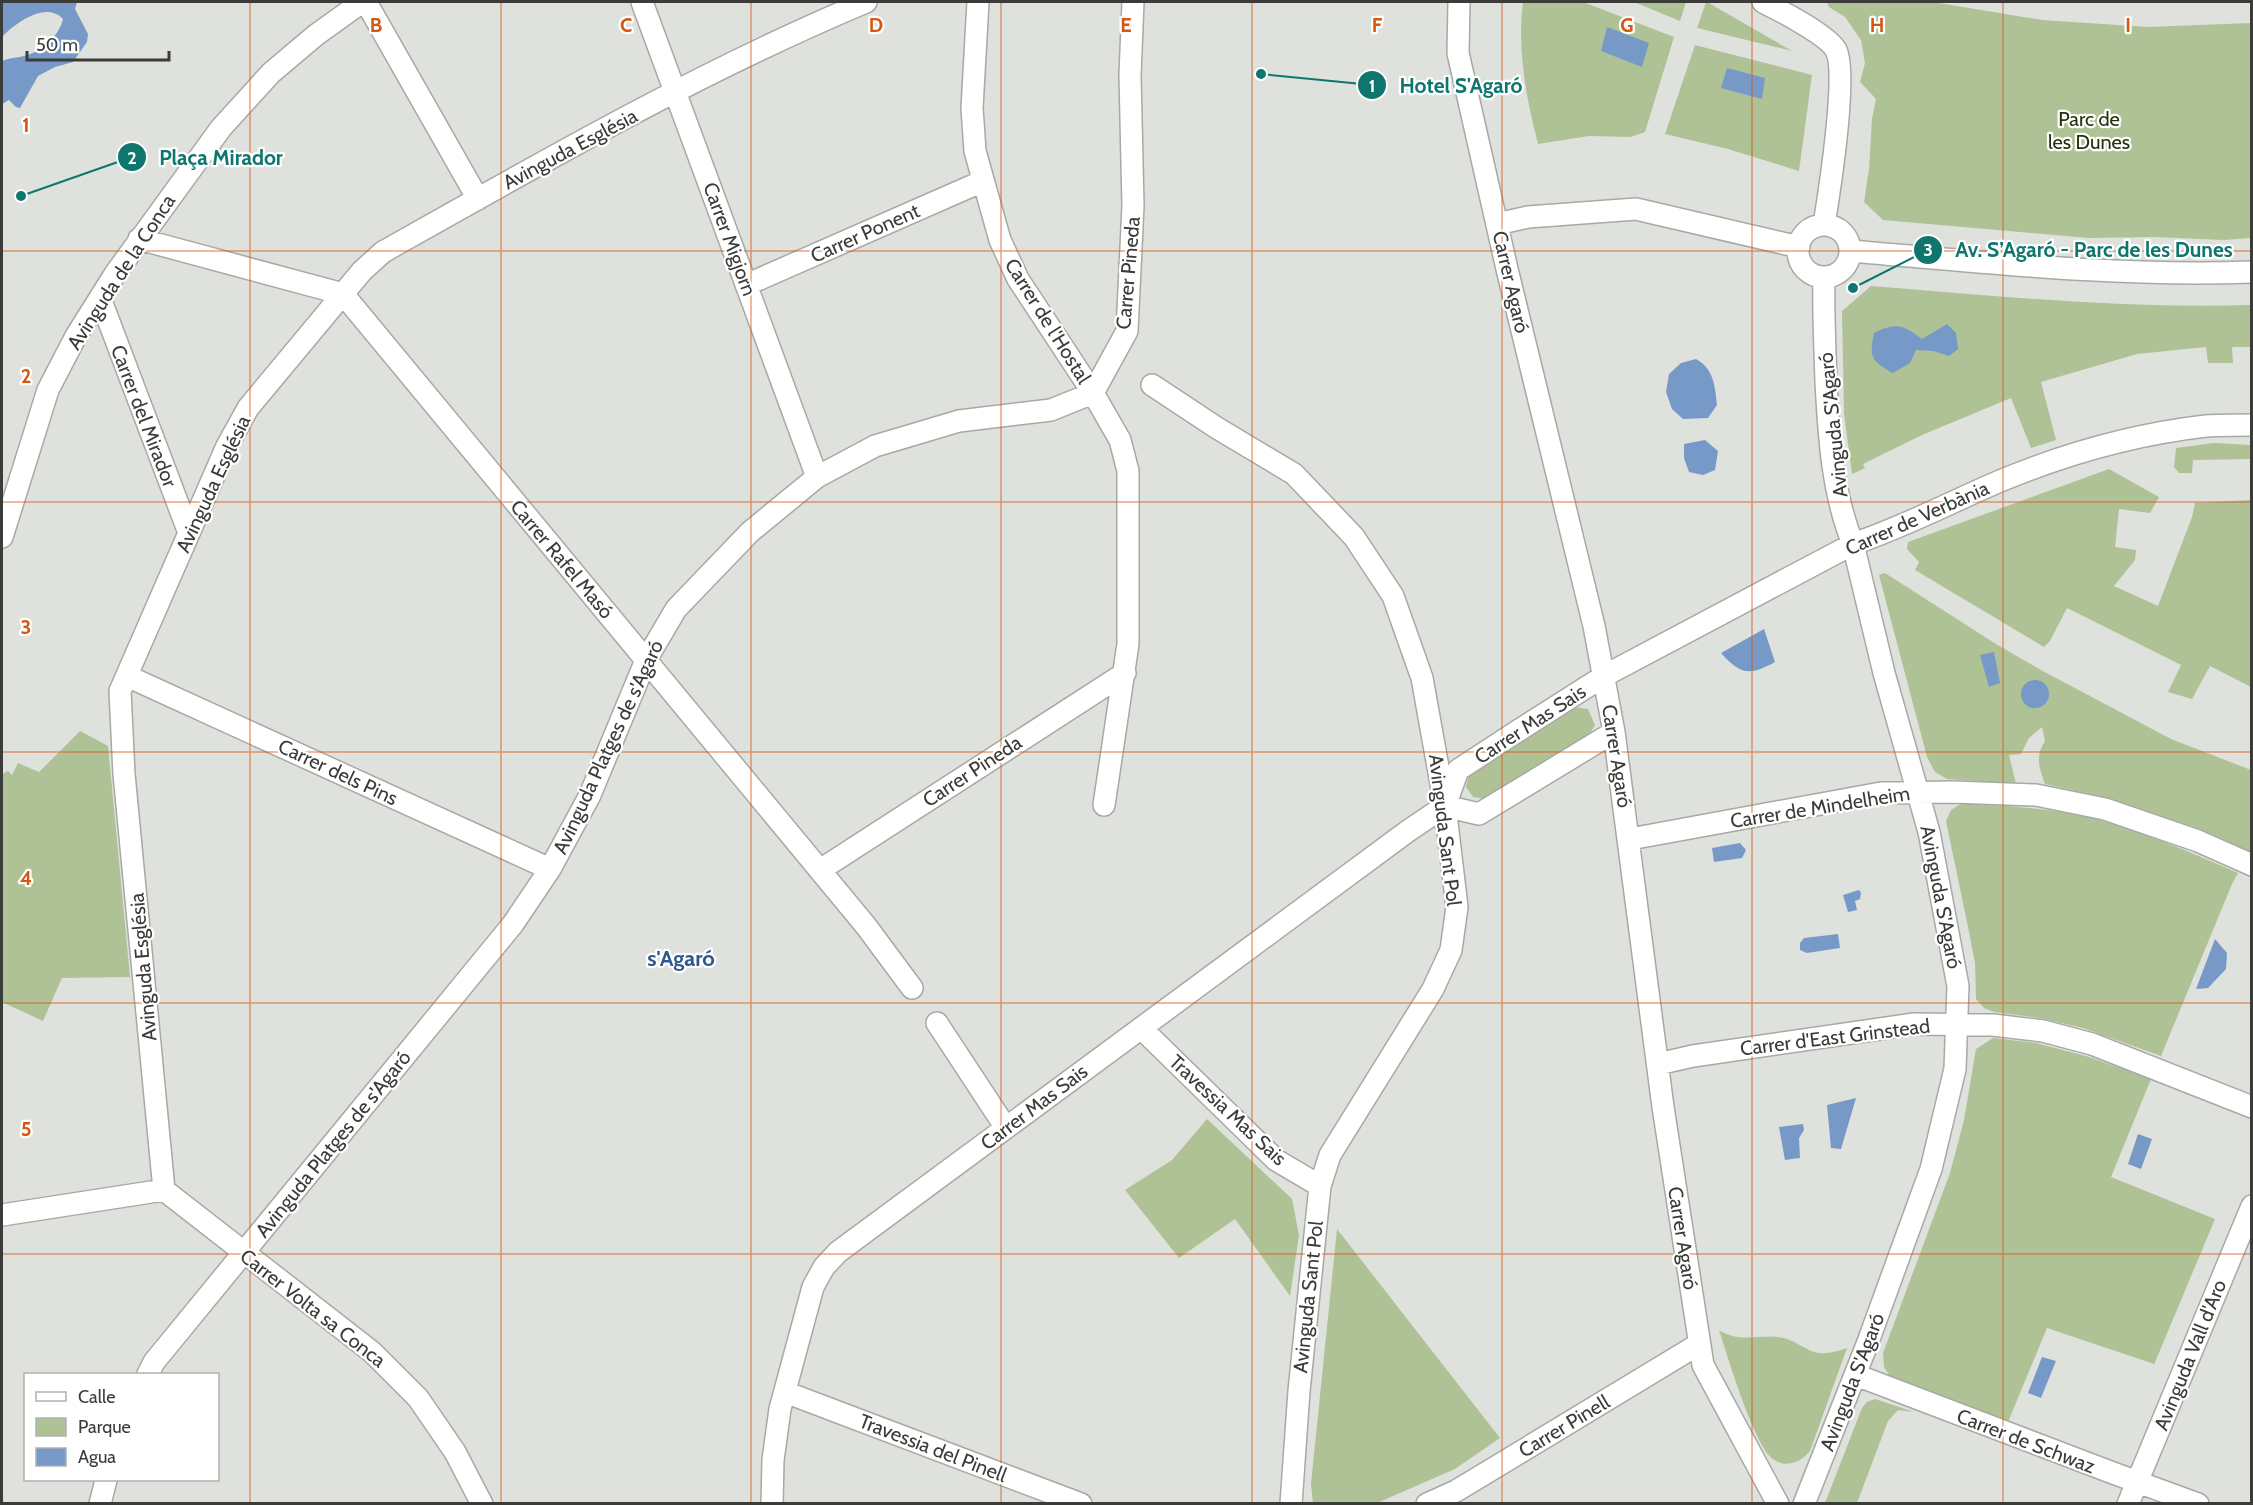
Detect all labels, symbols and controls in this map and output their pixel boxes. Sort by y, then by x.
text: B [370,13,382,37]
text: C [620,13,632,37]
text: D [869,13,883,37]
text: E [1120,13,1132,37]
text: F [1372,13,1383,37]
text: G [1620,13,1634,37]
text: H [1870,13,1884,37]
text: I [2125,13,2131,37]
scale bar [27,24,170,62]
text: 50 m [36,34,78,56]
callout: Hotel S'Agaró [1357,66,1534,105]
text: Hotel S'Agaró [1400,73,1522,98]
text: 1 [1369,75,1375,97]
street label: Avinguda Església [499,103,642,195]
park label: Parc de les Dunes [2048,107,2130,154]
text: 1 [22,113,30,137]
callout: Plaça Mirador [117,138,295,177]
text: Plaça Mirador [159,145,283,170]
text: 2 [127,147,137,169]
street label: Carrer Migjorn [698,179,762,299]
street label: Avinguda de la Conca [62,190,180,354]
street label: Carrer Ponent [807,198,923,268]
street label: Carrer Pineda [1111,215,1145,330]
street label: Carrer Agaró [1488,229,1534,335]
callout: Av. S’Agaró - Parc de les Dunes [1913,230,2245,269]
text: Av. S’Agaró - Parc de les Dunes [1955,237,2233,262]
text: 3 [1923,239,1933,261]
street label: Carrer de l'Hostal [1000,254,1096,388]
street label: Carrer del Mirador [106,341,182,491]
street label: Avinguda S'Agaró [1813,351,1853,499]
text: 2 [21,364,31,388]
street label: Avinguda Església [171,411,255,556]
street label: Carrer de Verbània [1842,475,1993,560]
street label: Carrer Rafel Masó [505,495,619,623]
text: 3 [21,615,31,639]
street label: Avinguda Platges de s'Agaró [548,636,668,858]
street label: Carrer Mas Sais [1470,679,1590,769]
street label: Carrer Agaró [1597,703,1637,809]
street label: Carrer Pineda [918,730,1026,812]
street label: Carrer dels Pins [274,734,402,810]
street label: Avinguda Sant Pol [1424,753,1466,908]
street label: Carrer de Mindelheim [1728,781,1912,833]
street label: Avinguda S'Agaró [1915,823,1967,971]
text: 4 [20,866,32,890]
street label: Avinguda Església [125,891,161,1042]
district label: s'Agaró [647,945,715,972]
street label: Carrer d'East Grinstead [1739,1013,1931,1061]
street label: Avinguda Platges de s'Agaró [250,1046,416,1242]
street label: Travessia Mas Sais [1164,1050,1292,1170]
street label: Carrer Mas Sais [976,1059,1092,1155]
text: 5 [21,1117,31,1141]
street label: Carrer Agaró [1663,1185,1703,1291]
street label: Avinguda Sant Pol [1288,1219,1328,1374]
street label: Carrer Volta sa Conca [235,1244,391,1373]
street label: Avinguda Vall d'Aro [2149,1276,2231,1434]
street label: Avinguda S'Agaró [1815,1310,1889,1454]
legend [24,1373,219,1481]
text: Calle [78,1386,115,1408]
street label: Carrer Pinell [1514,1389,1614,1462]
street label: Carrer de Schwaz [1954,1404,2098,1478]
street label: Travessia del Pinell [856,1409,1010,1487]
text: Parque [78,1416,131,1438]
text: Agua [78,1446,116,1468]

